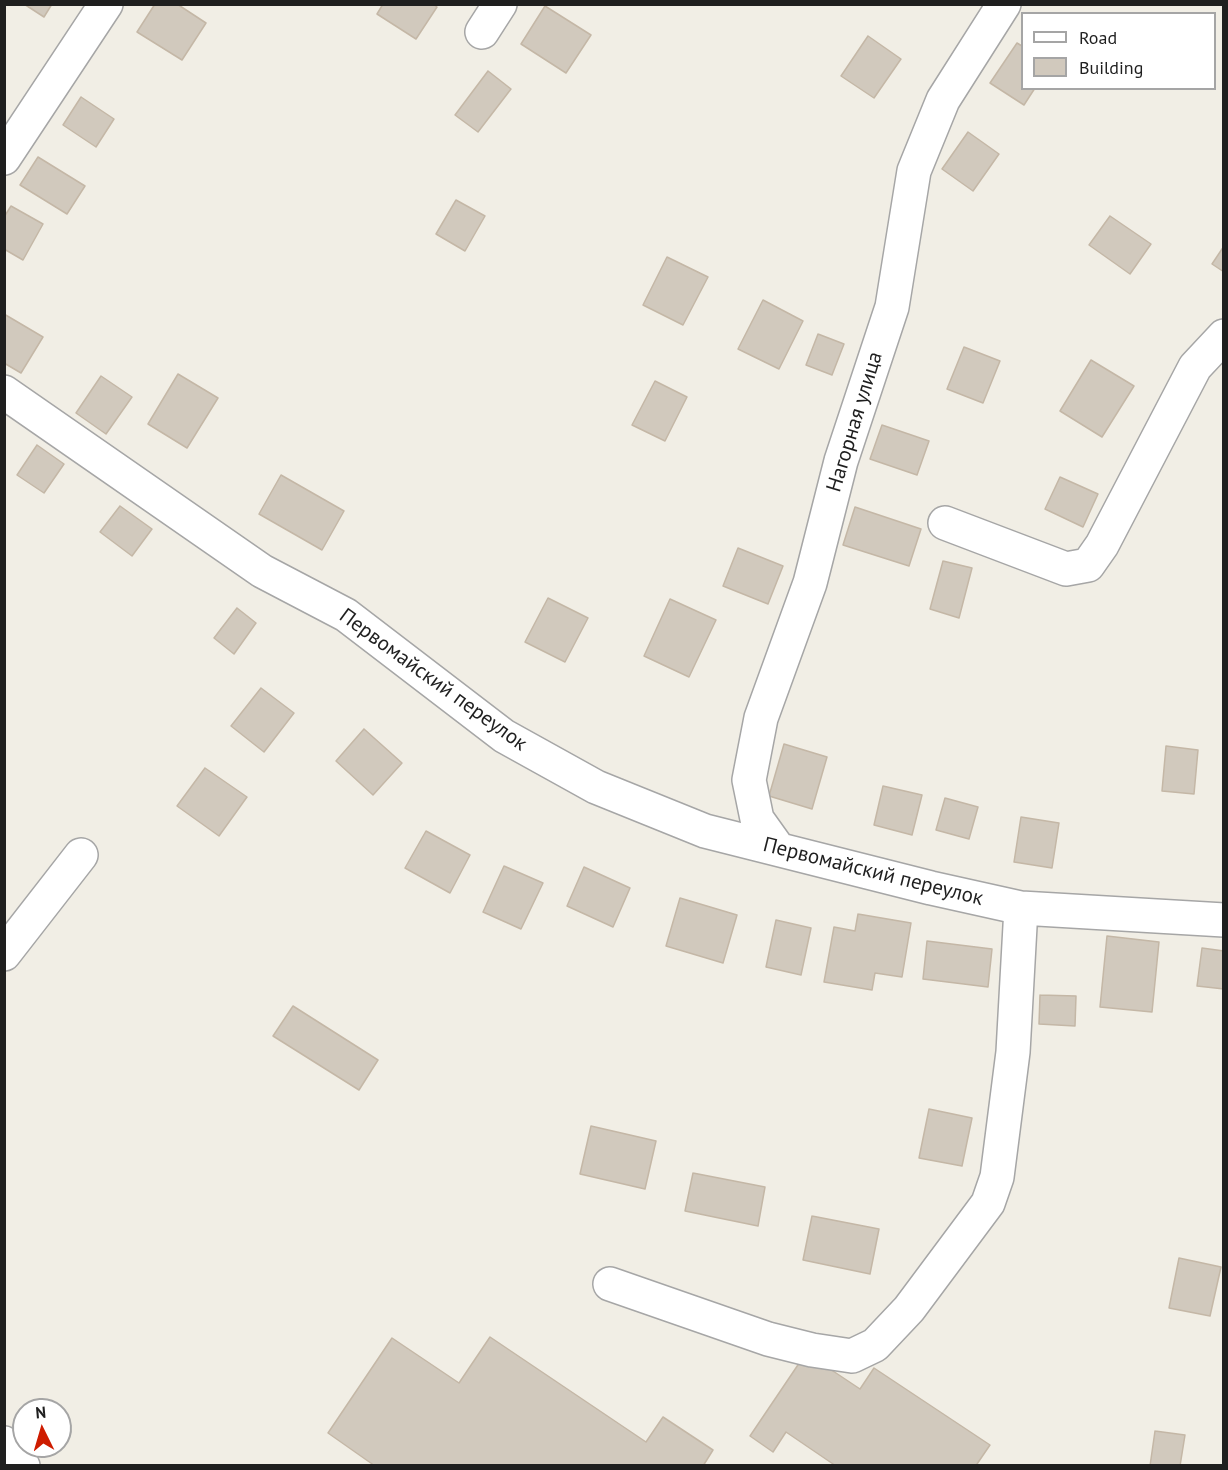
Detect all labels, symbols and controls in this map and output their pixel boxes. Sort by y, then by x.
legend [1021,12,1216,90]
text: Road [1079,26,1117,49]
text: Building [1079,56,1143,79]
street label: Нагорная улица [822,349,888,495]
street label: Первомайский переулок [334,603,532,757]
street label: Первомайский переулок [760,832,986,912]
north arrow [12,1398,72,1458]
text: N [34,1402,47,1422]

